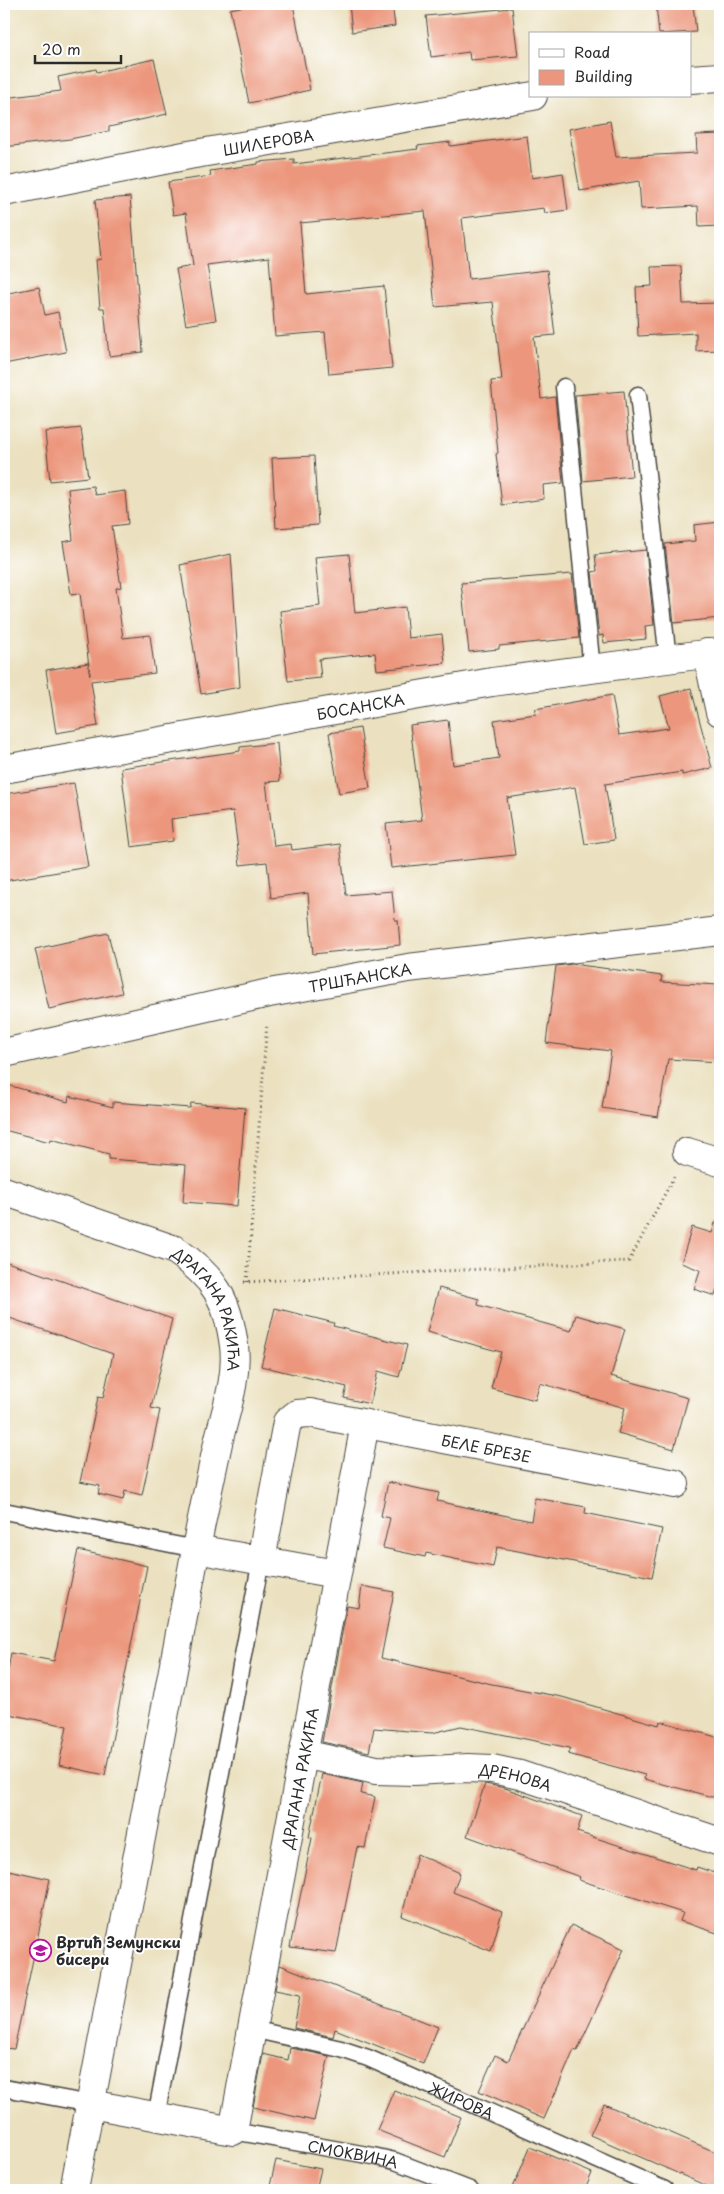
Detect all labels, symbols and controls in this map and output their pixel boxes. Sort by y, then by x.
scale bar [35,32,121,64]
legend [529,32,692,98]
text: 20 m [42,37,81,60]
text: Road [574,40,610,63]
text: Building [574,64,633,87]
street label: ШИЛЕРОВА [221,122,315,160]
street label: БОСАНСКА [315,686,406,725]
street label: ТРШЋАНСКА [306,956,413,997]
street label: ДРАГАНА РАКИЋА [167,1240,246,1372]
street label: БЕЛЕ БРЕЗЕ [440,1427,533,1467]
street label: ДРАГАНА РАКИЋА [274,1705,323,1851]
street label: ДРЕНОВА [477,1757,555,1796]
place label: Вртић Земунски бисери [56,1930,181,1970]
school or university icon: Вртић Земунски бисери [28,1938,52,1962]
street label: ЖИРОВА [425,2075,498,2124]
street label: СМОКВИНА [306,2133,401,2173]

